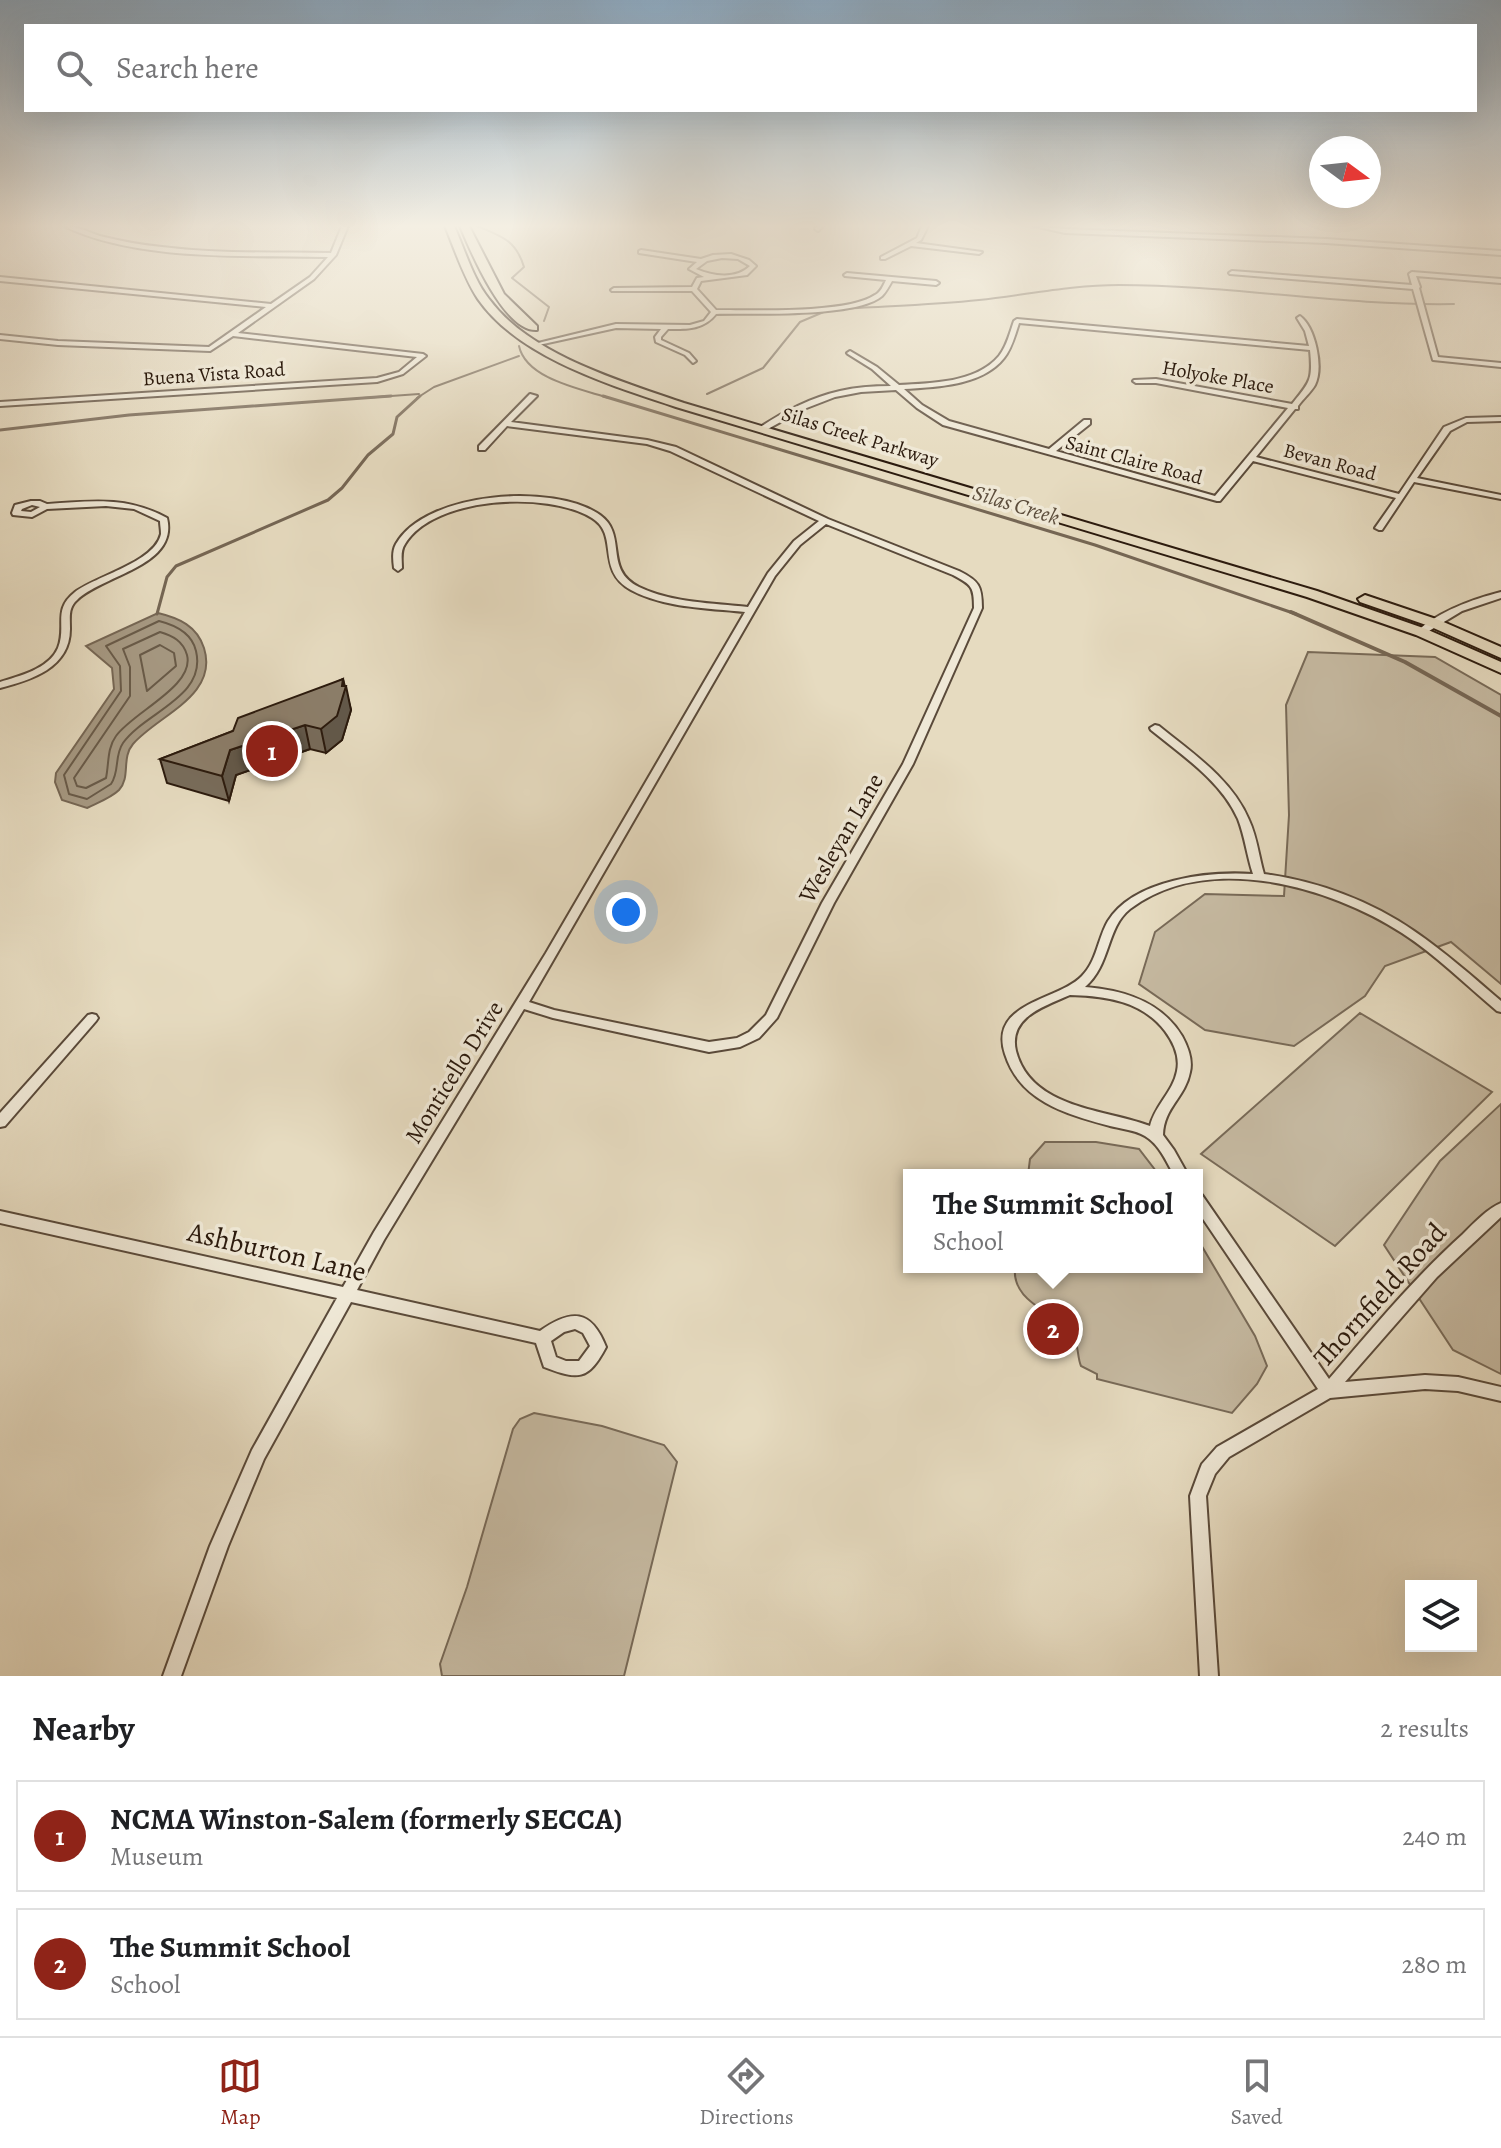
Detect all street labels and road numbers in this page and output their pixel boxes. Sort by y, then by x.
street label: Holyoke Place [1160,354,1276,400]
street label: Buena Vista Road [142,356,286,392]
street label: Silas Creek Parkway [778,400,943,474]
street label: Saint Claire Road [1062,429,1206,491]
street label: Bevan Road [1281,437,1380,487]
street label: Wesleyan Lane [791,768,891,909]
street label: Monticello Drive [397,995,511,1149]
street label: Ashburton Lane [183,1213,370,1291]
street label: Thornfield Road [1305,1214,1456,1375]

